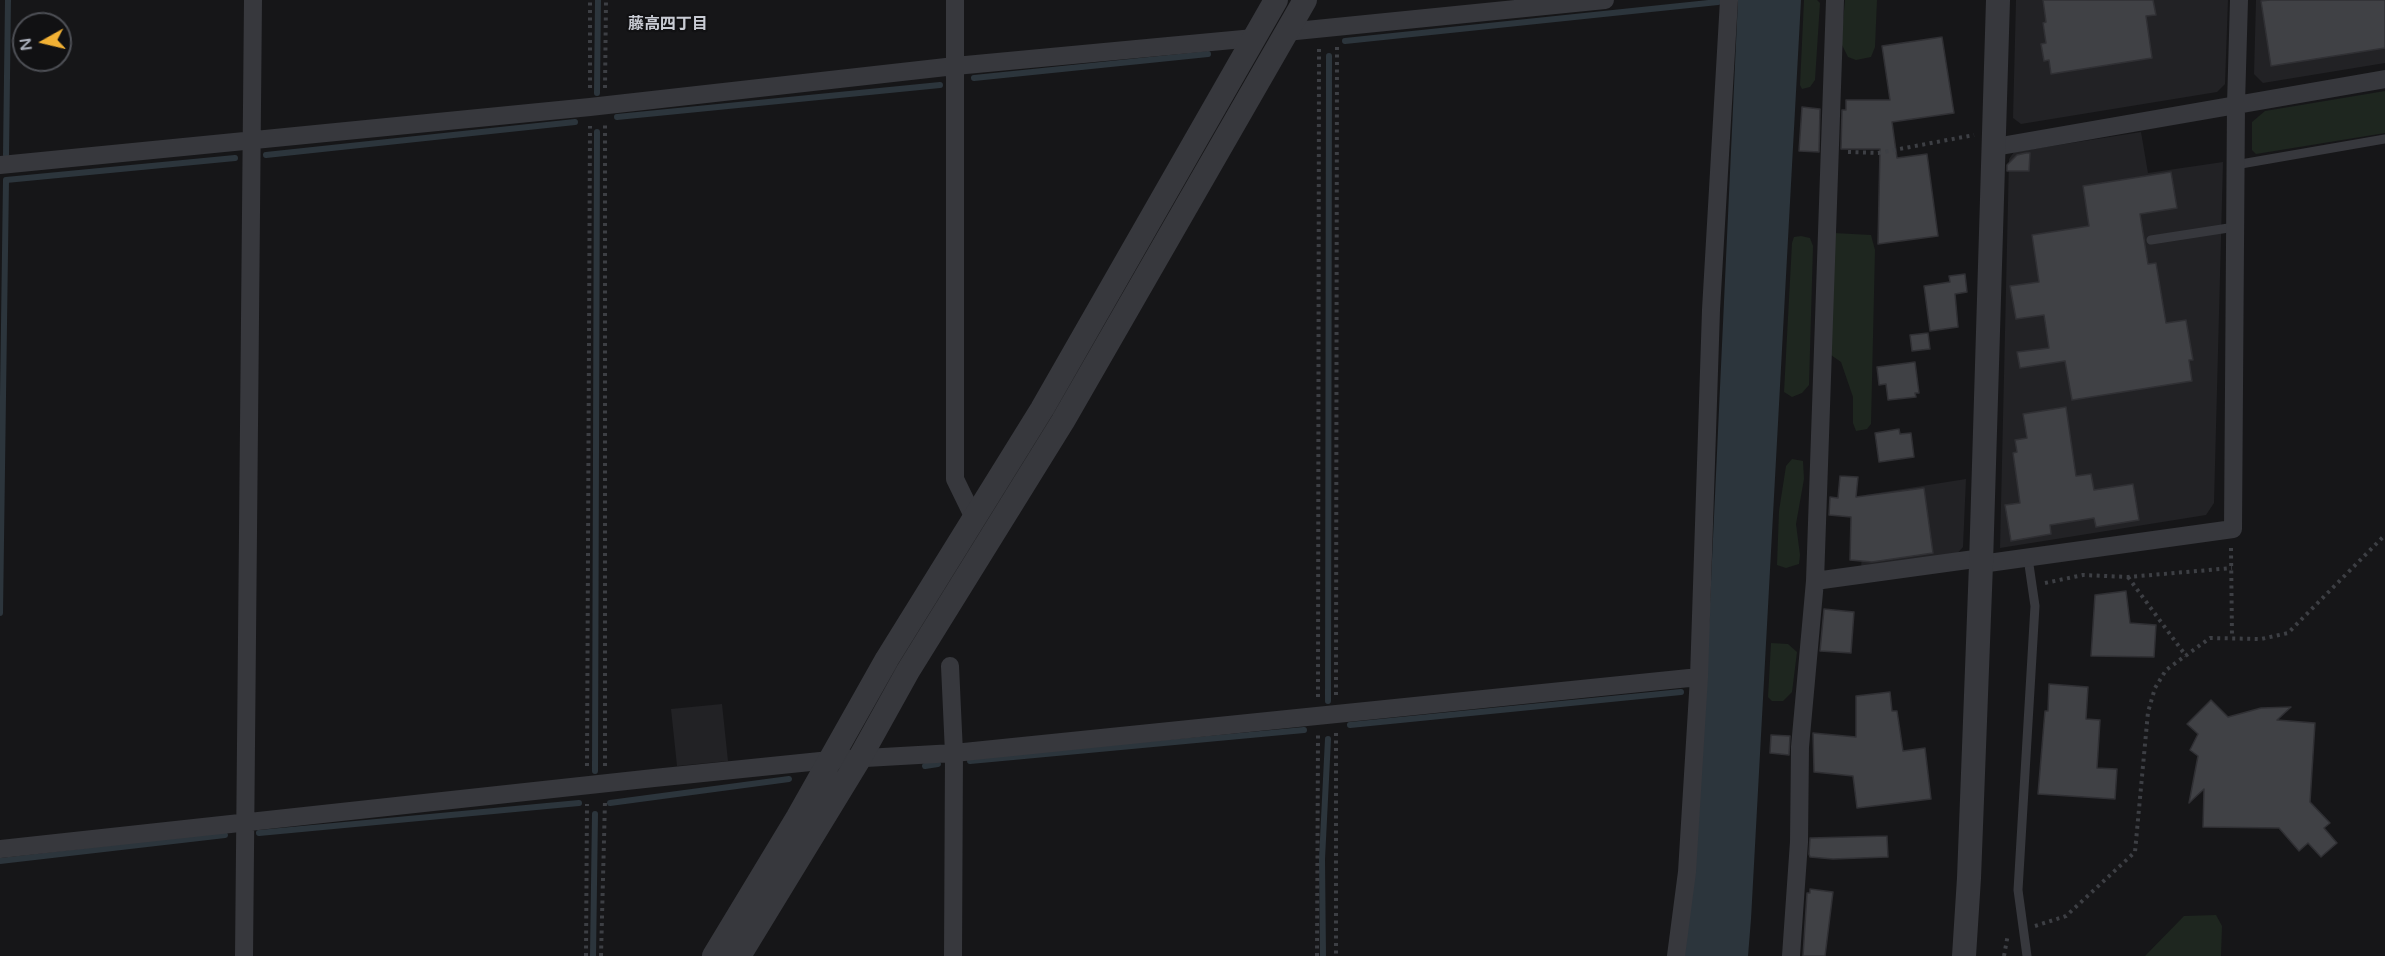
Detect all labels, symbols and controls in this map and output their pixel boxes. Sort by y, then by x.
north arrow [12,12,72,72]
district label: 藤高四丁目 [628,15,708,35]
text: N [15,36,37,52]

